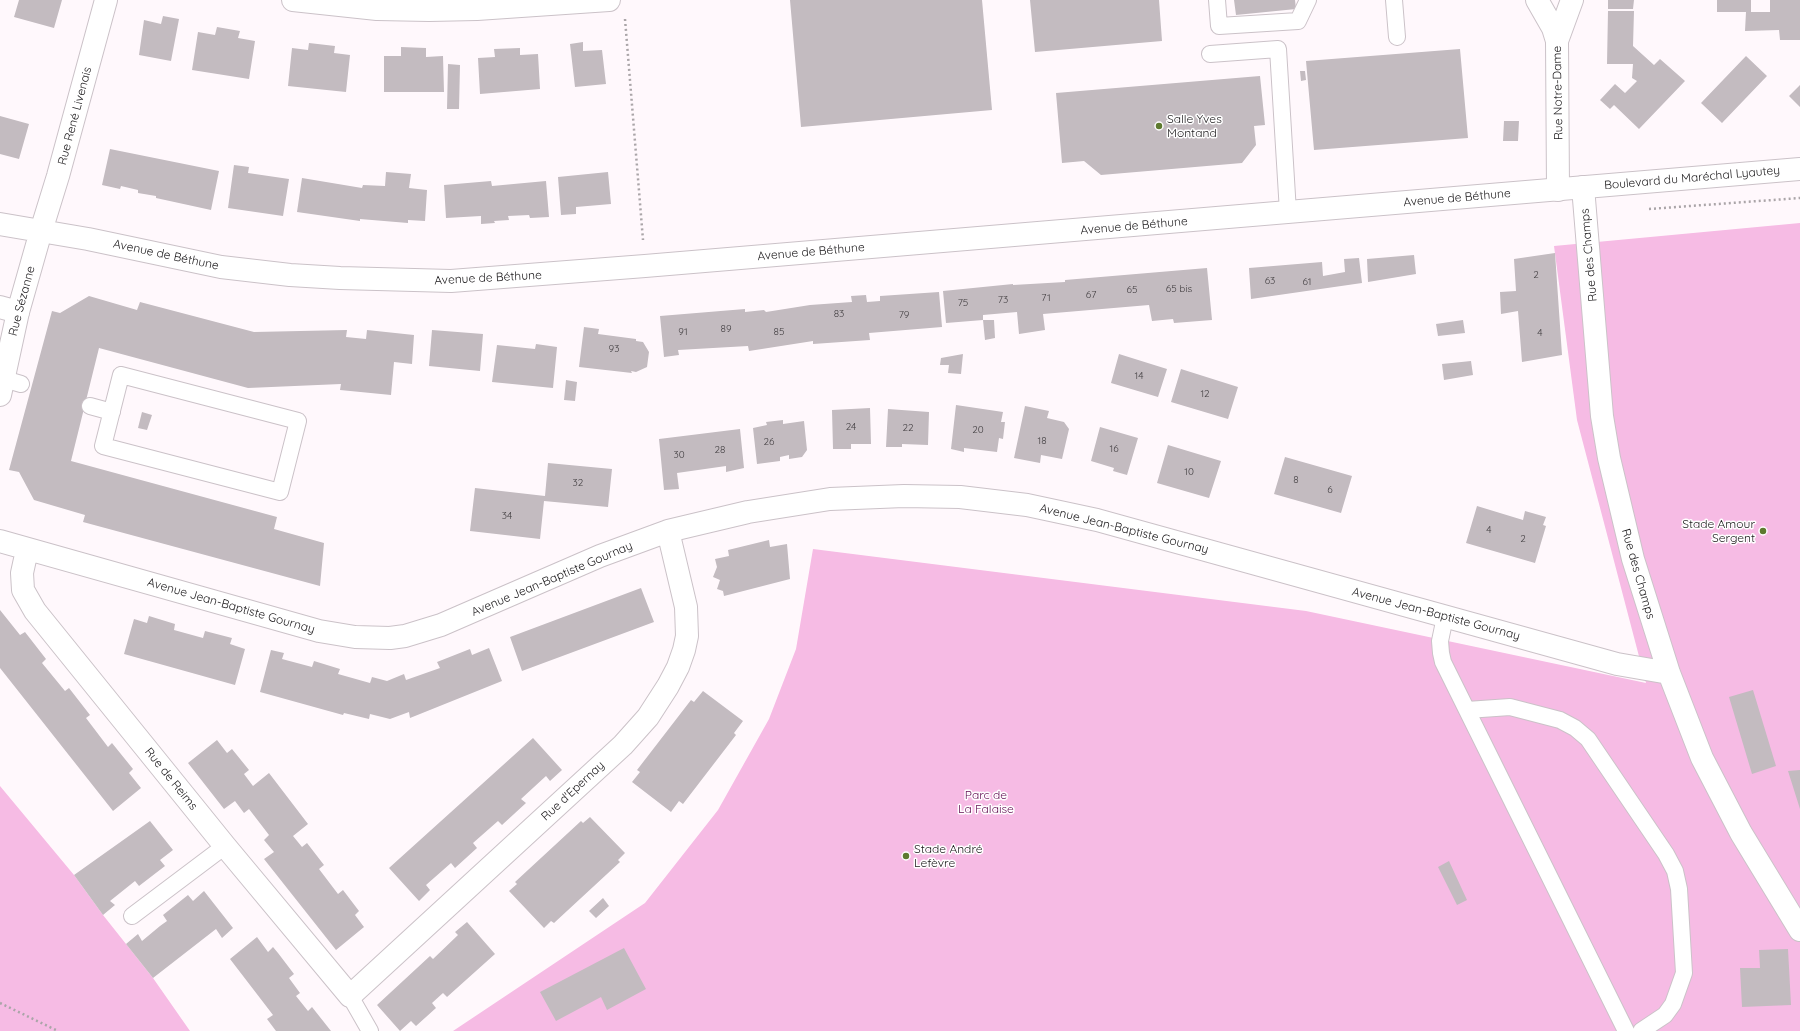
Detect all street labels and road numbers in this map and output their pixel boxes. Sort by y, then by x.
street label: Rue Notre-Dame [1550,46,1566,140]
street label: Rue René Livenais [55,65,95,167]
street label: Boulevard du Maréchal Lyautey [1603,163,1781,193]
street label: Avenue de Béthune [1403,186,1511,210]
street label: Rue des Champs [1578,208,1600,302]
street label: Avenue de Béthune [1080,214,1188,238]
street label: Avenue de Béthune [112,237,220,273]
street label: Avenue de Béthune [757,240,865,264]
street label: Rue Sézanne [6,264,38,338]
street label: Avenue de Béthune [434,268,542,288]
street label: Avenue Jean-Baptiste Gournay [1038,501,1210,557]
street label: Rue des Champs [1618,527,1658,621]
street label: Avenue Jean-Baptiste Gournay [469,538,635,620]
street label: Avenue Jean-Baptiste Gournay [146,575,316,637]
street label: Avenue Jean-Baptiste Gournay [1350,585,1522,643]
street label: Rue de Reims [141,745,201,813]
street label: Rue d'Epernay [539,758,607,824]

